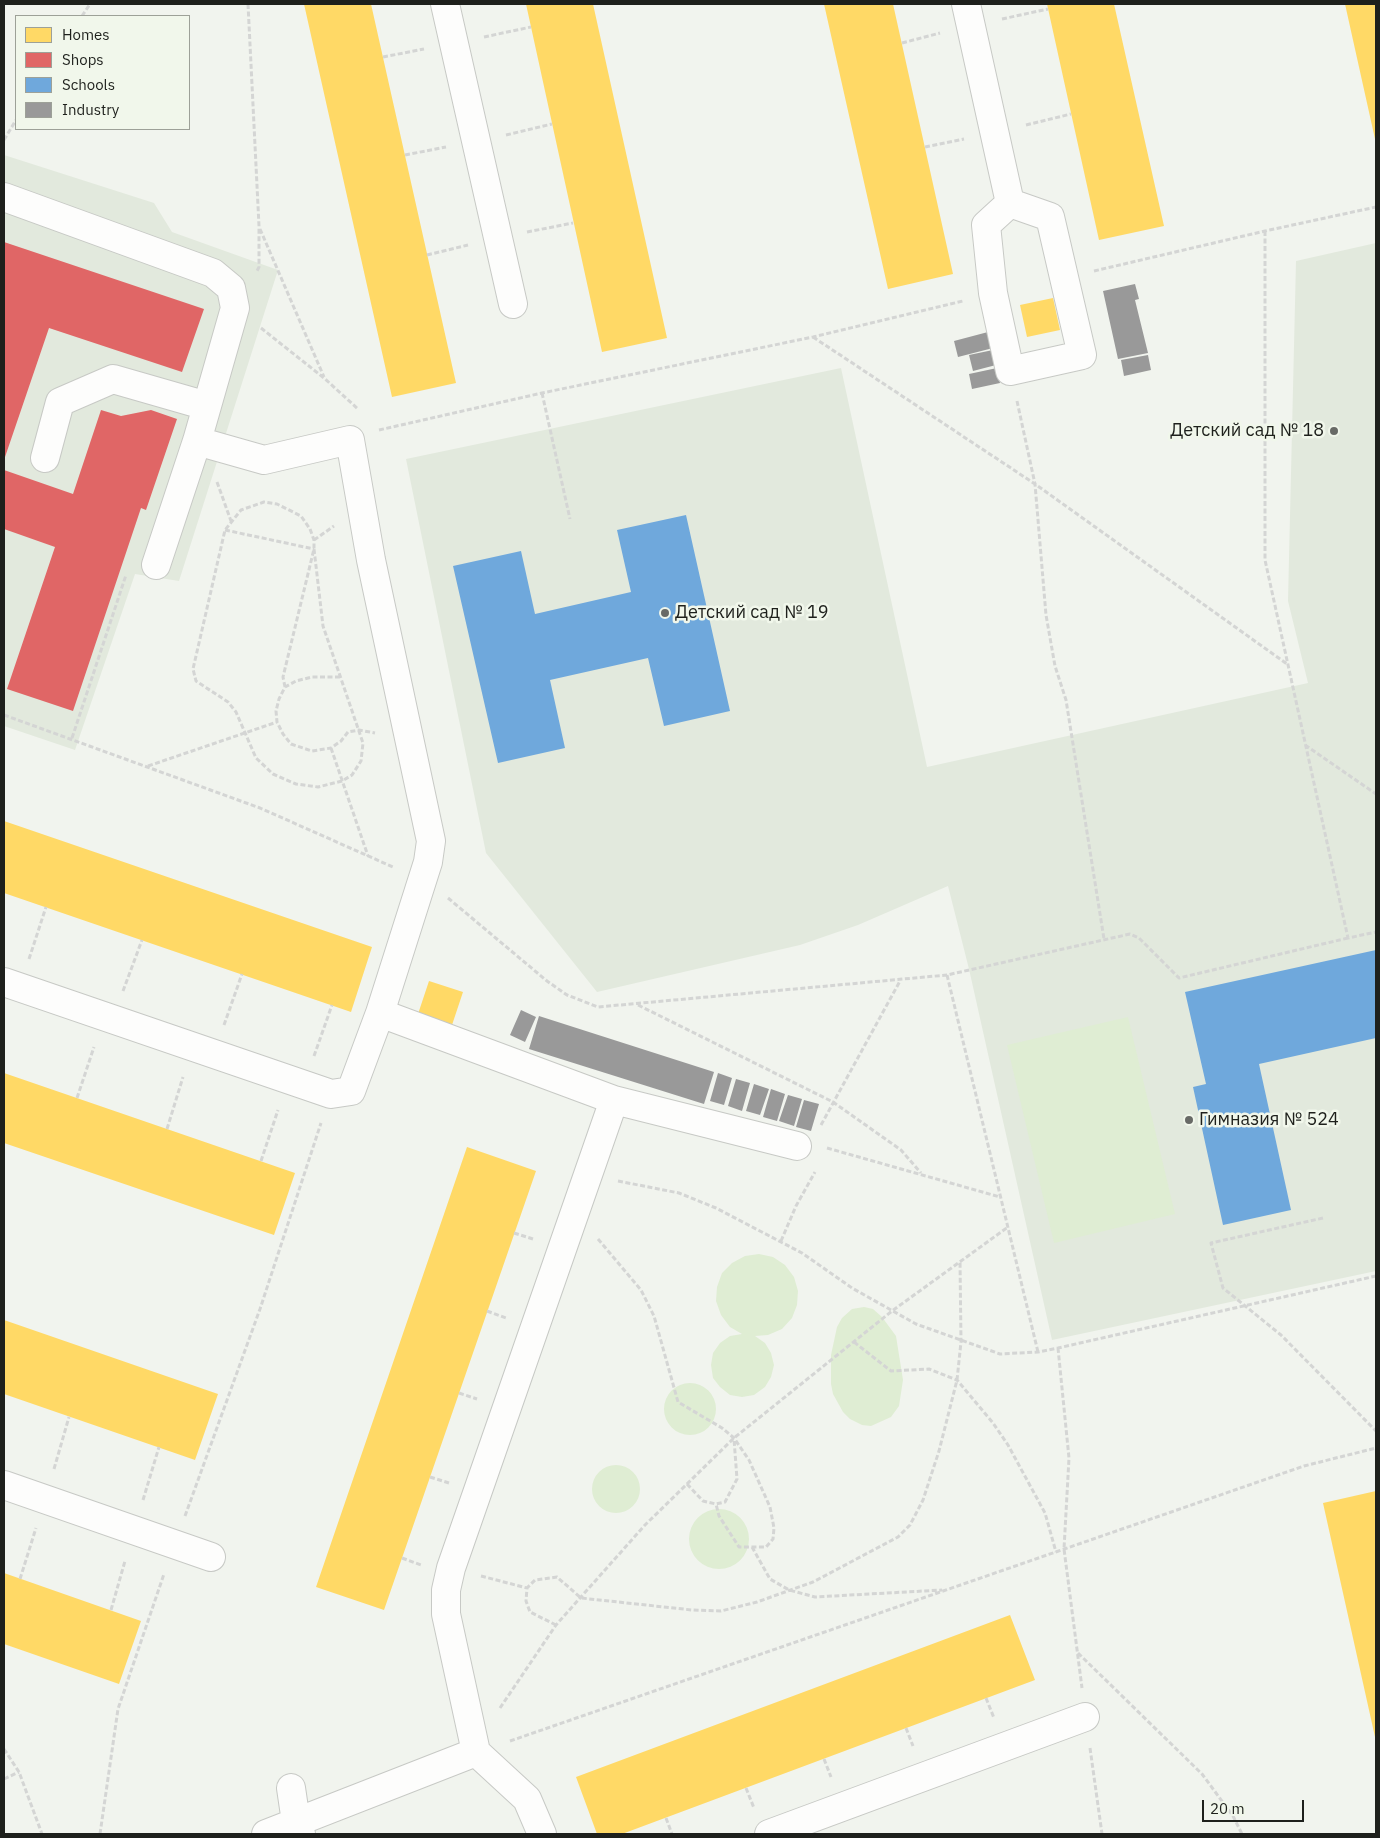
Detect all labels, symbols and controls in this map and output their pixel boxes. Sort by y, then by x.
legend [15,15,190,130]
text: Homes [62,25,110,44]
text: Shops [62,50,104,69]
text: Schools [62,75,115,94]
text: Industry [62,100,119,119]
place label: Детский сад № 18 [1170,420,1324,442]
marker: Детский сад № 18 [1328,425,1340,437]
place label: Детский сад № 19 [675,602,829,624]
marker: Детский сад № 19 [659,607,671,619]
place label: Гимназия № 524 [1199,1109,1339,1131]
marker: Гимназия № 524 [1183,1114,1195,1126]
scale bar [1205,1790,1308,1822]
text: 20 m [1210,1799,1245,1818]

